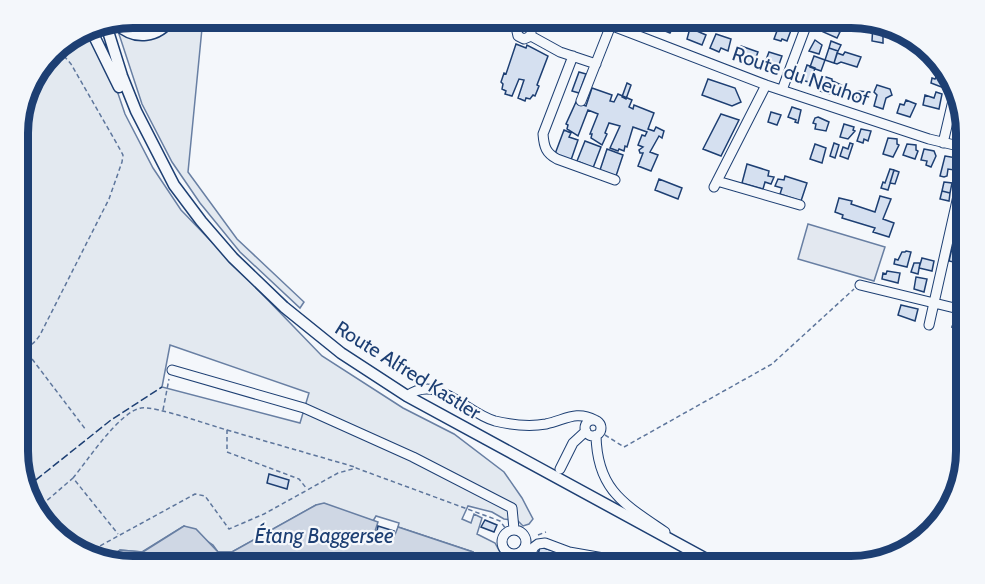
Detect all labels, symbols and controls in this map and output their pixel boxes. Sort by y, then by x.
street label: Route du Neuhof [729,41,873,111]
street label: Route Alfred Kastler [331,316,486,425]
water label: Étang Baggersee [254,522,394,548]

